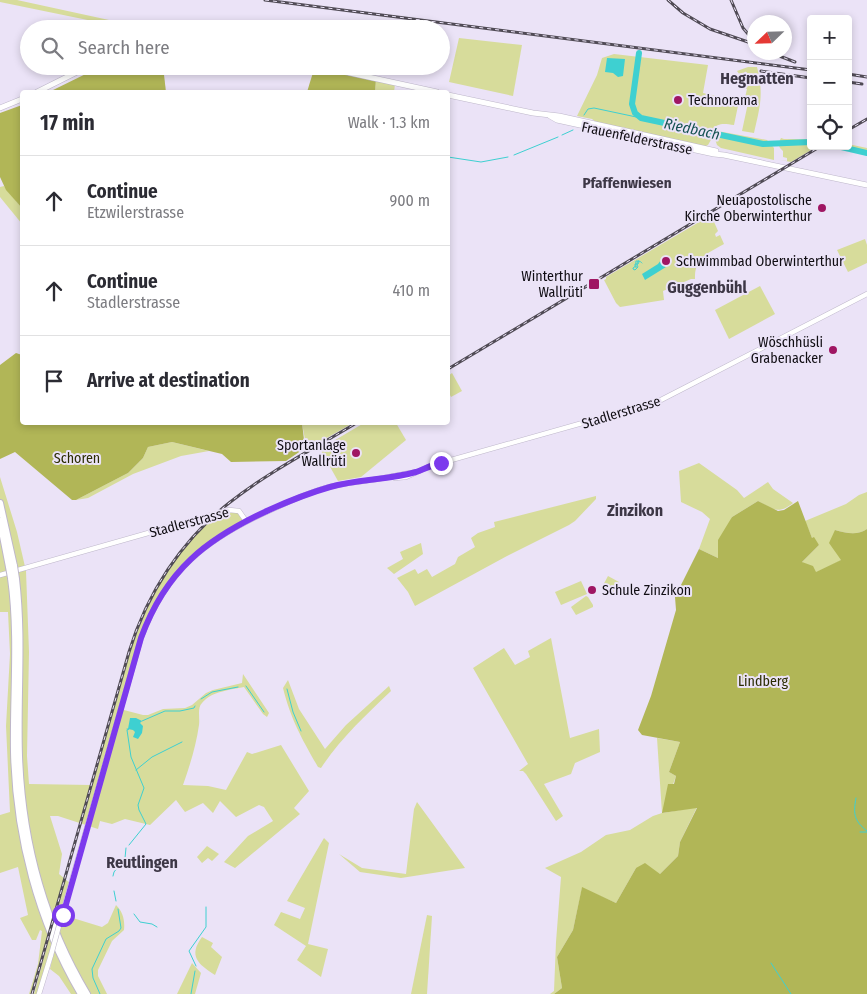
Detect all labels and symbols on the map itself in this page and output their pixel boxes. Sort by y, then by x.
north arrow [747,15,792,60]
district label: Hegmatten [720,69,794,88]
place label: Technorama [688,92,758,109]
marker: Technorama [672,94,684,106]
water label: Riedbach [662,114,722,144]
street label: Frauenfelderstrasse [580,118,694,159]
district label: Pfaffenwiesen [582,174,672,192]
place label: Neuapostolische Kirche Oberwinterthur [685,192,812,225]
marker: Neuapostolische Kirche Oberwinterthur [816,202,828,214]
place label: Schwimmbad Oberwinterthur [676,253,844,270]
marker: Schwimmbad Oberwinterthur [660,255,672,267]
place label: Winterthur Wallrüti [521,268,583,301]
marker: Winterthur Wallrüti [587,277,601,291]
district label: Guggenbühl [667,278,747,297]
place label: Wöschhüsli Grabenacker [751,334,823,367]
marker: Wöschhüsli Grabenacker [827,344,839,356]
street label: Stadlerstrasse [580,392,663,433]
place label: Sportanlage Wallrüti [277,437,346,470]
marker: Sportanlage Wallrüti [350,447,362,459]
park label: Schoren [54,450,100,467]
route end [430,452,453,475]
district label: Zinzikon [607,501,663,520]
street label: Stadlerstrasse [148,504,231,541]
place label: Schule Zinzikon [602,582,691,599]
marker: Schule Zinzikon [586,584,598,596]
park label: Lindberg [738,673,789,690]
district label: Reutlingen [106,853,178,872]
route start [52,904,75,927]

